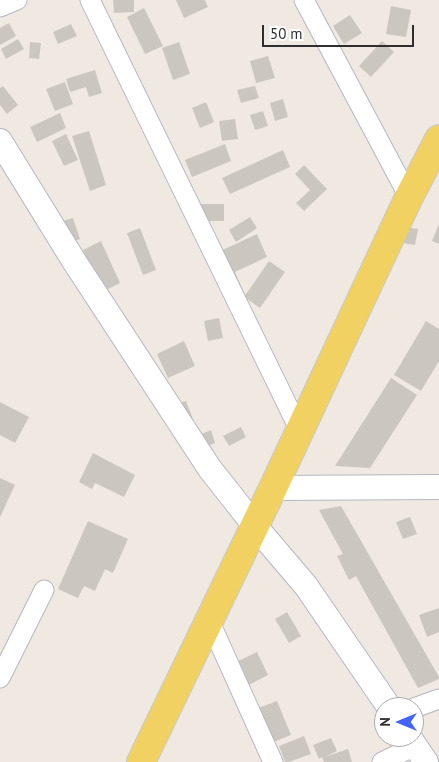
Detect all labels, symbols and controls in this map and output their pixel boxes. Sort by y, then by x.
scale bar [264,15,416,47]
text: 50 m [270,24,303,43]
north arrow [374,697,424,747]
text: N [376,717,394,727]

